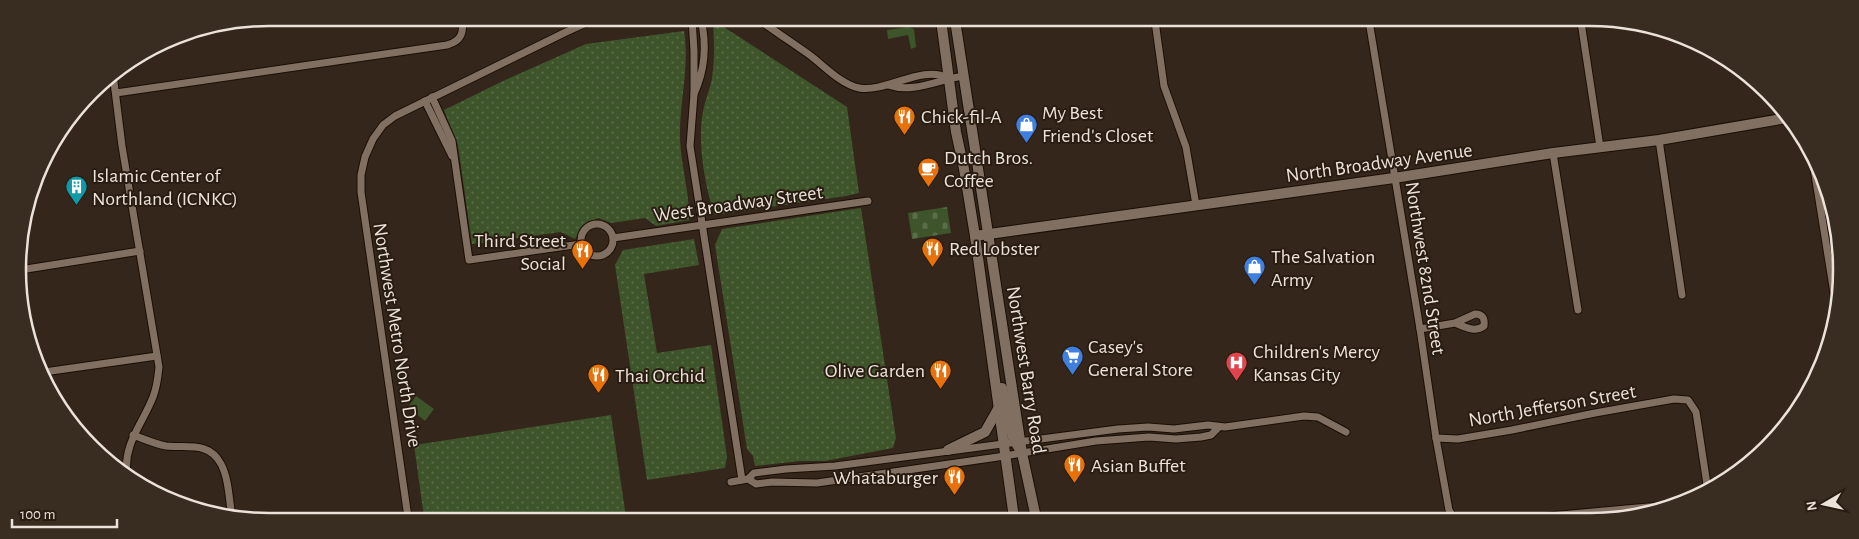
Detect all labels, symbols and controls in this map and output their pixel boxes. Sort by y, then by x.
place label: My Best Friend's Closet [1042,103,1154,146]
restaurant icon: Chick-fil-A [893,104,917,135]
place label: Chick-fil-A [921,107,1002,127]
shop icon: My Best Friend's Closet [1014,112,1038,143]
street label: North Broadway Avenue [1285,140,1474,186]
place label: Dutch Bros. Coffee [944,148,1033,191]
cafe icon: Dutch Bros. Coffee [916,157,940,188]
place label: Islamic Center of Northland (ICNKC) [92,166,238,209]
building icon: Islamic Center of Northland (ICNKC) [64,174,88,205]
street label: Northwest 82nd Street [1401,180,1449,357]
street label: West Broadway Street [652,182,825,226]
street label: Northwest Metro North Drive [369,222,425,449]
place label: Third Street Social [474,231,567,274]
restaurant icon: Red Lobster [921,236,945,267]
restaurant icon: Third Street Social [570,239,594,270]
place label: Red Lobster [949,239,1040,259]
place label: The Salvation Army [1271,247,1375,290]
shop icon: The Salvation Army [1243,255,1267,286]
street label: Northwest Barry Road [1003,285,1049,456]
place label: Casey's General Store [1088,337,1193,380]
place label: Children's Mercy Kansas City [1253,342,1380,385]
supermarket icon: Casey's General Store [1060,345,1084,376]
hospital icon: Children's Mercy Kansas City [1225,350,1249,381]
restaurant icon: Olive Garden [929,358,953,389]
place label: Olive Garden [825,361,925,381]
restaurant icon: Thai Orchid [587,363,611,394]
place label: Thai Orchid [615,366,705,386]
street label: North Jefferson Street [1467,381,1638,431]
restaurant icon: Asian Buffet [1063,453,1087,484]
place label: Asian Buffet [1091,456,1186,476]
restaurant icon: Whataburger [942,465,966,496]
place label: Whataburger [833,468,939,488]
north arrow [1799,479,1849,529]
scale bar [12,496,118,528]
text: N [1804,500,1820,512]
text: 100 m [20,507,55,522]

